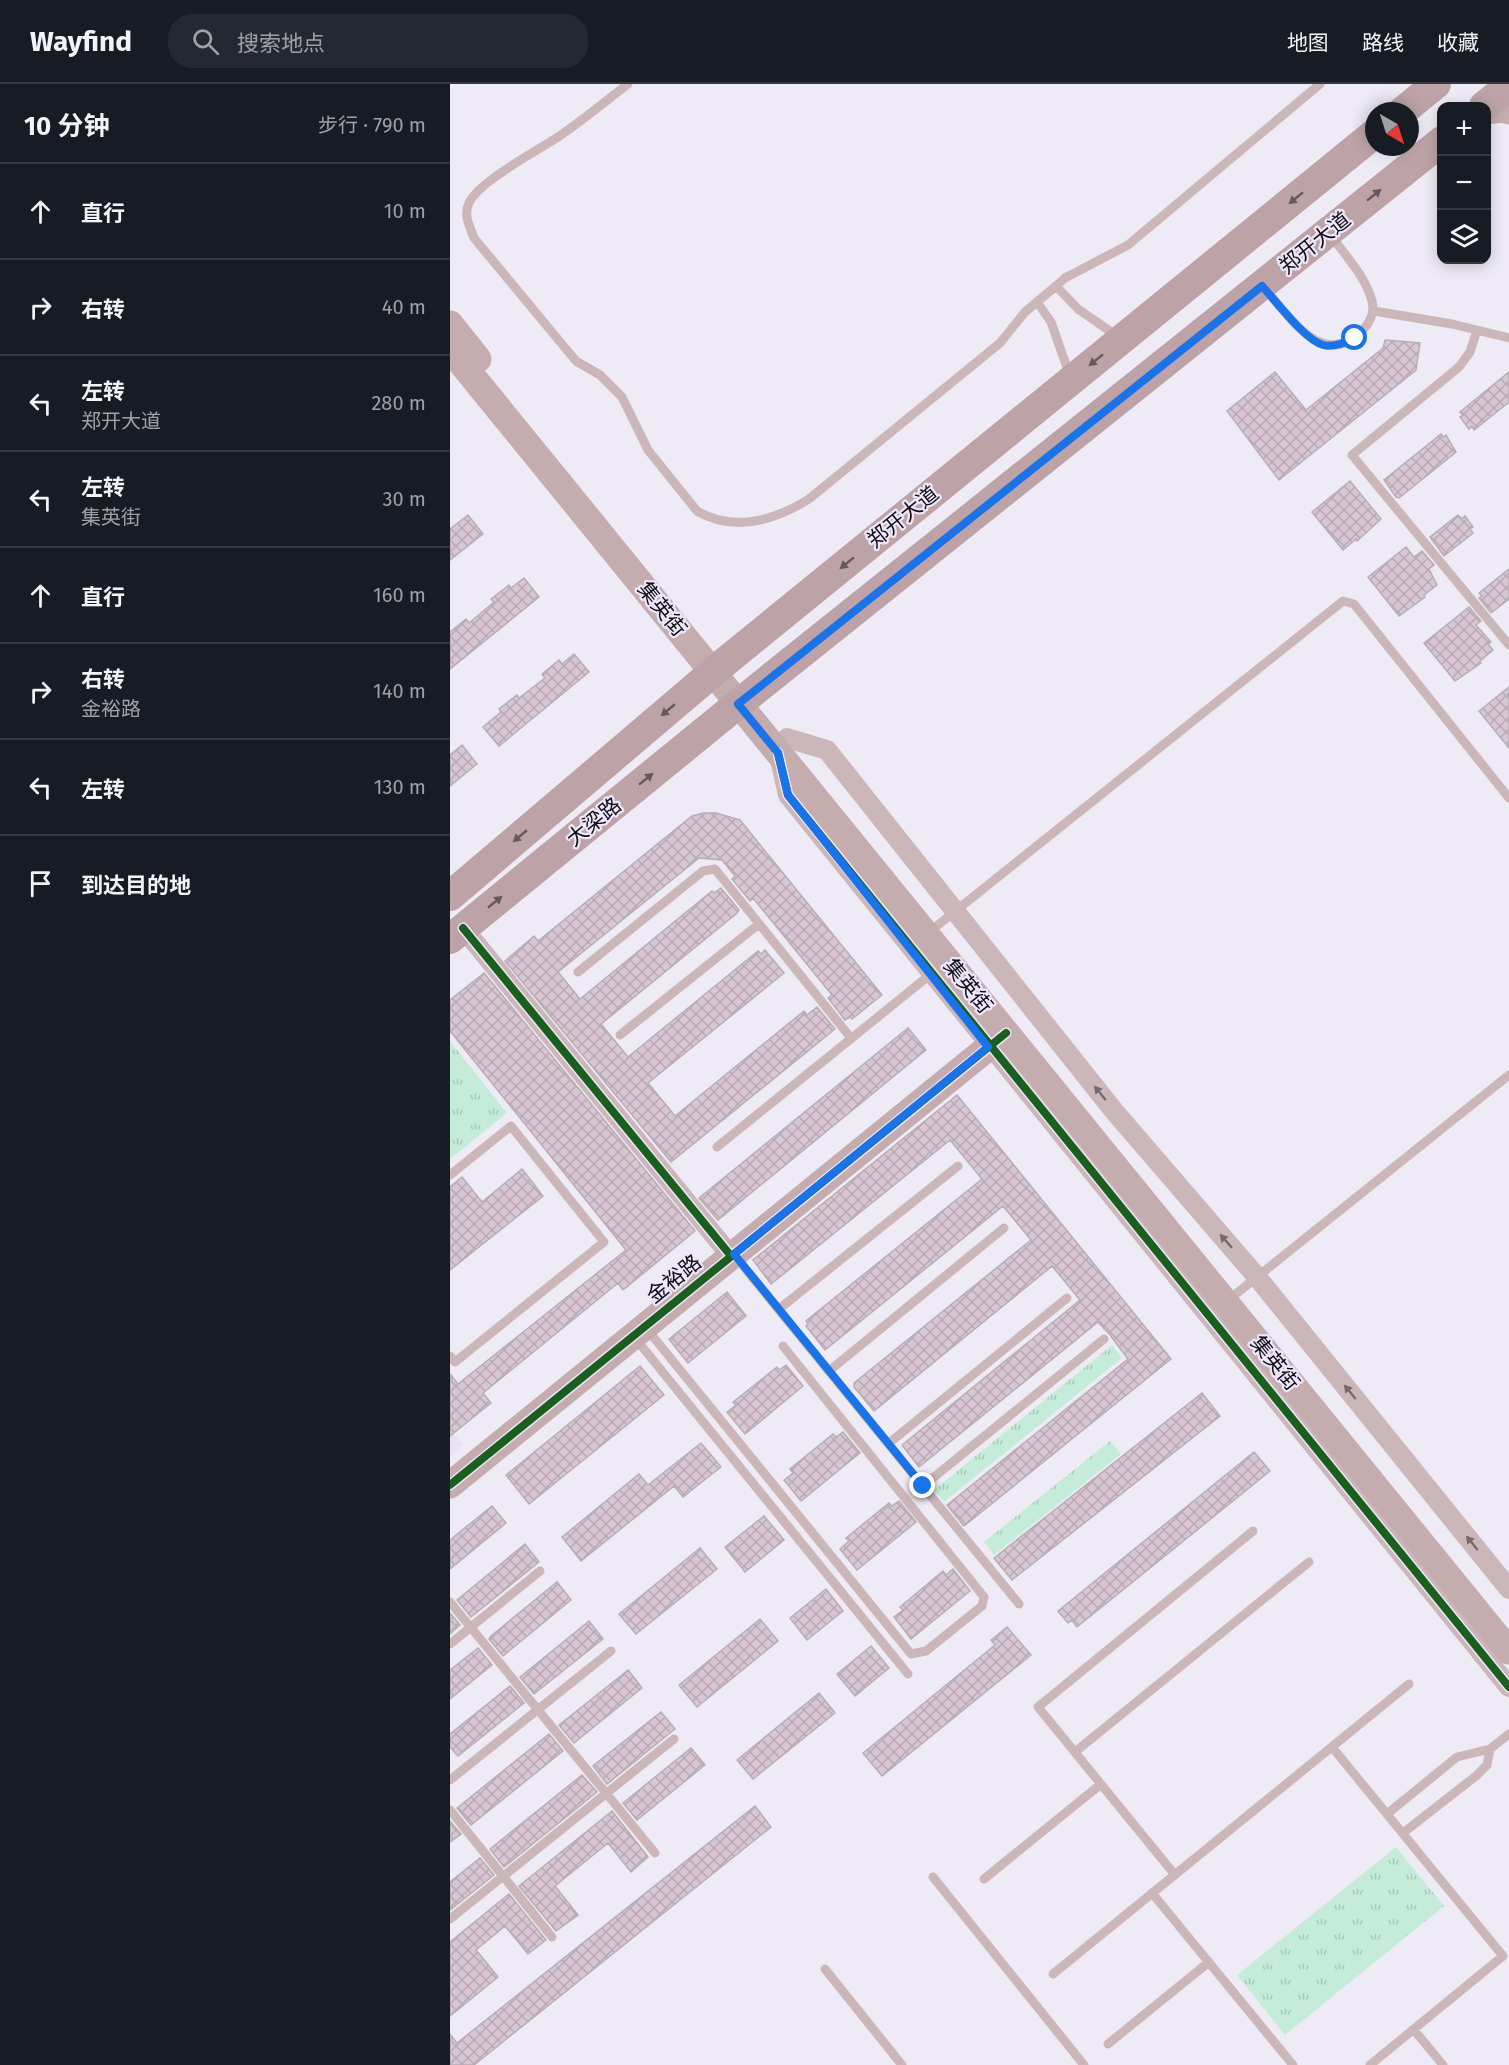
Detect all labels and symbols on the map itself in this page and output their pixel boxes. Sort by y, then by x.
north arrow [1365,102,1419,156]
one-way arrow [1366,189,1381,202]
one-way arrow [1289,191,1304,204]
street label: 郑开大道 [1274,206,1356,280]
route start [1341,324,1367,350]
one-way arrow [1088,354,1103,366]
street label: 郑开大道 [862,480,944,554]
one-way arrow [840,556,855,569]
street label: 集英街 [632,576,692,642]
one-way arrow [660,704,676,717]
one-way arrow [638,773,653,786]
street label: 大梁路 [561,792,627,852]
one-way arrow [512,830,528,843]
one-way arrow [487,896,503,909]
street label: 集英街 [938,953,998,1019]
one-way arrow [1094,1085,1106,1100]
one-way arrow [1220,1233,1233,1249]
street label: 金裕路 [641,1249,707,1309]
street label: 集英街 [1245,1330,1305,1396]
one-way arrow [1344,1384,1357,1399]
route end [909,1472,935,1498]
one-way arrow [1467,1536,1479,1551]

